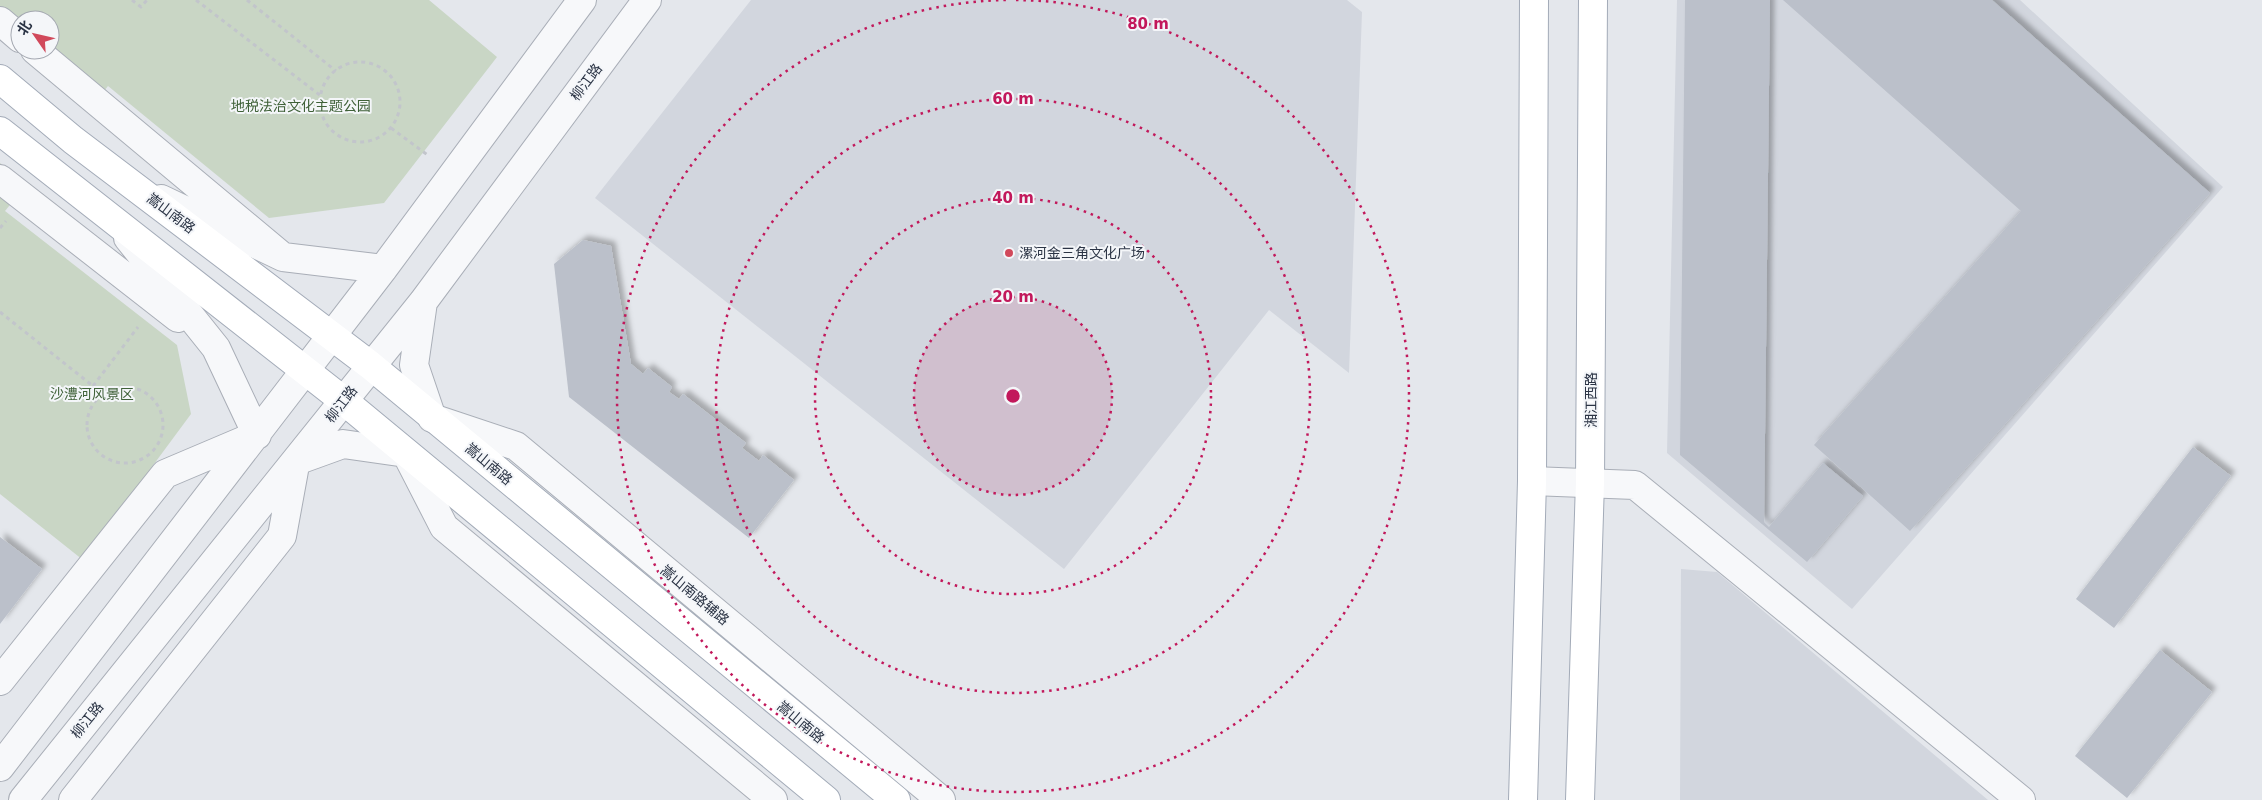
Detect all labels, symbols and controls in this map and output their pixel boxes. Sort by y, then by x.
north arrow [10,10,60,60]
text: 80 m [1127,15,1169,33]
text: 北 [14,17,35,38]
street label: 柳江路 [567,60,605,104]
text: 60 m [992,90,1034,108]
park label: 地税法治文化主题公园 [231,98,371,114]
text: 40 m [992,189,1034,207]
street label: 嵩山南路 [144,190,198,236]
place label: 漯河金三角文化广场 [1019,245,1145,261]
marker: 漯河金三角文化广场 [1003,247,1015,259]
text: 20 m [992,288,1034,306]
street label: 湘江西路 [1583,372,1599,428]
street label: 柳江路 [322,383,360,425]
park label: 沙澧河风景区 [50,386,134,402]
centre of rings [1004,387,1022,405]
street label: 嵩山南路 [462,440,516,488]
street label: 嵩山南路辅路 [658,562,732,628]
street label: 嵩山南路 [774,698,828,746]
street label: 柳江路 [68,699,106,741]

